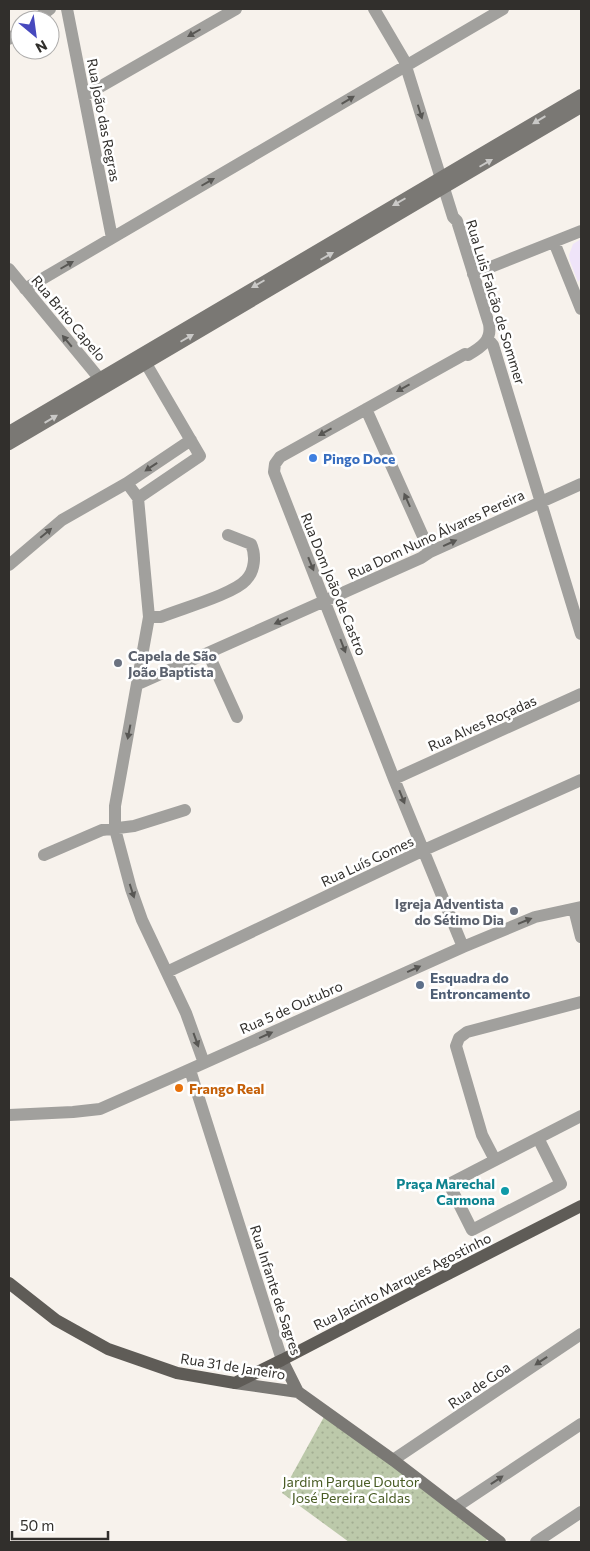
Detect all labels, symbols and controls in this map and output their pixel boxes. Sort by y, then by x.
north arrow [10,10,60,60]
one-way arrow [186,29,201,37]
text: N [33,37,50,57]
street label: Rua João das Regras [84,57,124,183]
one-way arrow [341,95,354,104]
one-way arrow [417,105,425,120]
one-way arrow [533,115,546,124]
one-way arrow [479,158,492,167]
one-way arrow [201,178,214,187]
one-way arrow [392,198,405,207]
street label: Rua Luis Falcão de Sommer [463,217,529,387]
one-way arrow [321,251,334,260]
one-way arrow [61,260,74,269]
street label: Rua Brito Capelo [28,272,110,364]
one-way arrow [252,280,265,289]
one-way arrow [62,334,73,347]
one-way arrow [180,334,195,342]
one-way arrow [396,384,409,393]
one-way arrow [44,414,57,423]
one-way arrow [318,427,331,436]
place label: Pingo Doce [323,450,395,467]
marker: Pingo Doce [307,452,319,464]
one-way arrow [145,462,158,472]
street label: Rua Dom Nuno Álvares Pereira [345,486,527,582]
one-way arrow [403,493,411,507]
street label: Rua Dom João de Castro [298,510,370,658]
one-way arrow [39,528,52,539]
one-way arrow [443,538,457,546]
one-way arrow [307,557,315,571]
one-way arrow [274,617,288,625]
one-way arrow [339,639,347,654]
place label: Capela de São João Baptista [128,647,217,680]
marker: Capela de São João Baptista [112,657,124,669]
street label: Rua Alves Roçadas [425,691,539,755]
one-way arrow [125,725,133,740]
one-way arrow [399,790,406,805]
street label: Rua Luís Gomes [318,832,416,890]
one-way arrow [129,884,136,899]
place label: Igreja Adventista do Sétimo Dia [395,895,504,928]
marker: Igreja Adventista do Sétimo Dia [508,905,520,917]
one-way arrow [517,917,532,925]
one-way arrow [407,964,421,972]
place label: Esquadra do Entroncamento [430,969,530,1002]
street label: Rua 5 de Outubro [237,977,345,1037]
marker: Esquadra do Entroncamento [414,979,426,991]
one-way arrow [259,1031,273,1039]
one-way arrow [193,1033,200,1048]
place label: Frango Real [189,1080,264,1097]
marker: Frango Real [173,1082,185,1094]
place label: Praça Marechal Carmona [396,1175,495,1208]
marker: Praça Marechal Carmona [499,1185,511,1197]
street label: Rua Infante de Sagres [247,1223,305,1357]
street label: Rua Jacinto Marques Agostinho [310,1229,494,1333]
street label: Rua 31 de Janeiro [179,1349,287,1383]
one-way arrow [534,1356,547,1366]
street label: Rua de Goa [445,1358,513,1412]
park label: Jardim Parque Doutor José Pereira Caldas [283,1473,420,1506]
one-way arrow [490,1476,504,1485]
scale bar [12,1508,109,1540]
text: 50 m [20,1516,54,1534]

